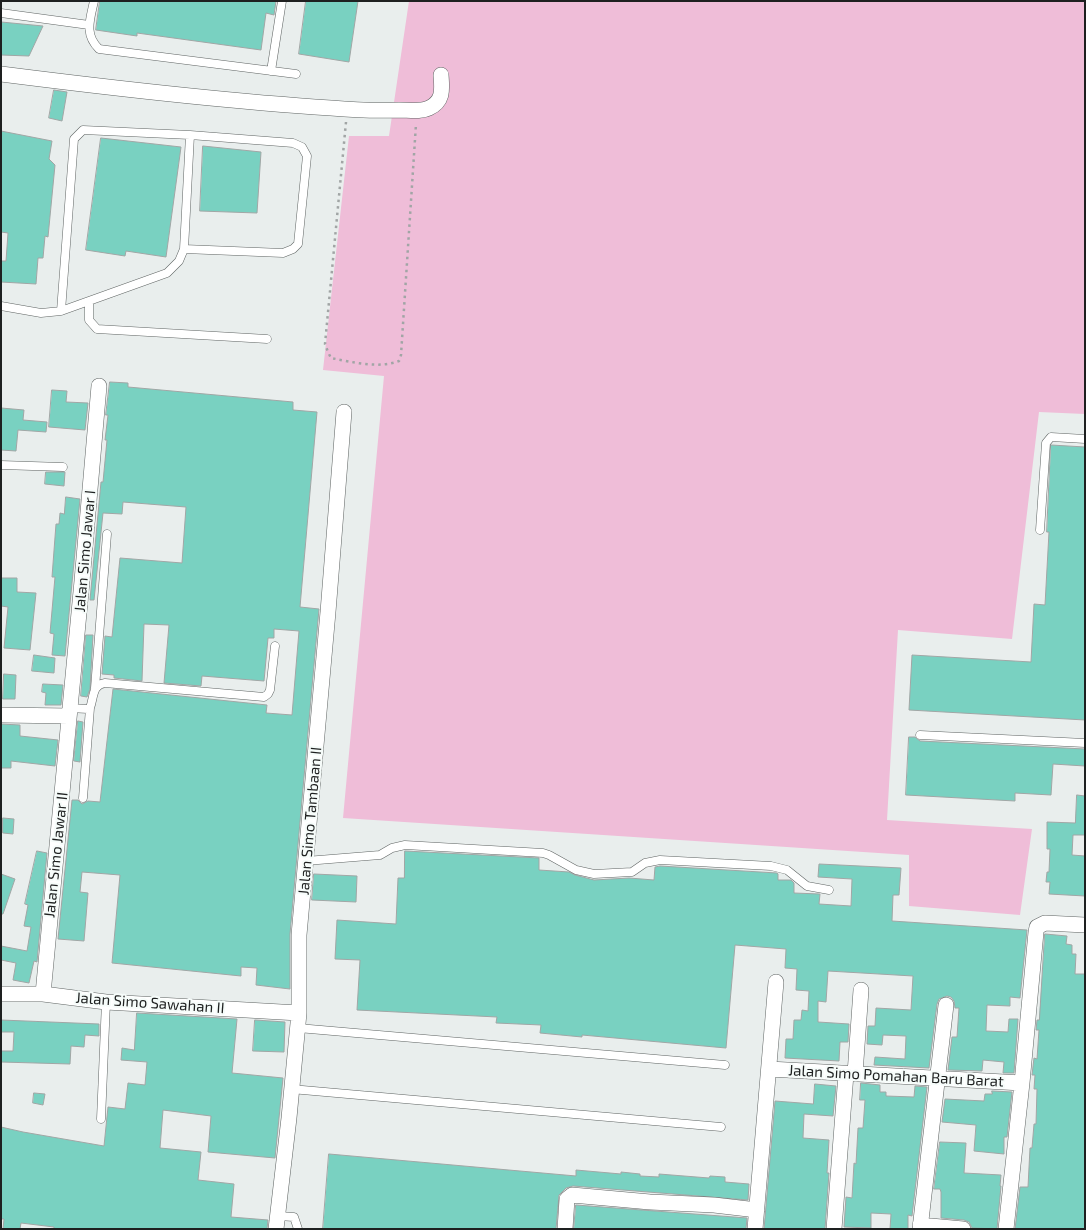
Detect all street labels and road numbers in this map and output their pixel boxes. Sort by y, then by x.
street label: Jalan Simo Jawar I [71,489,99,613]
street label: Jalan Simo Tambaan II [295,746,325,896]
street label: Jalan Simo Jawar II [40,791,72,919]
street label: Jalan Simo Sawahan II [75,989,225,1017]
street label: Jalan Simo Pomahan Baru Barat [788,1061,1004,1091]

